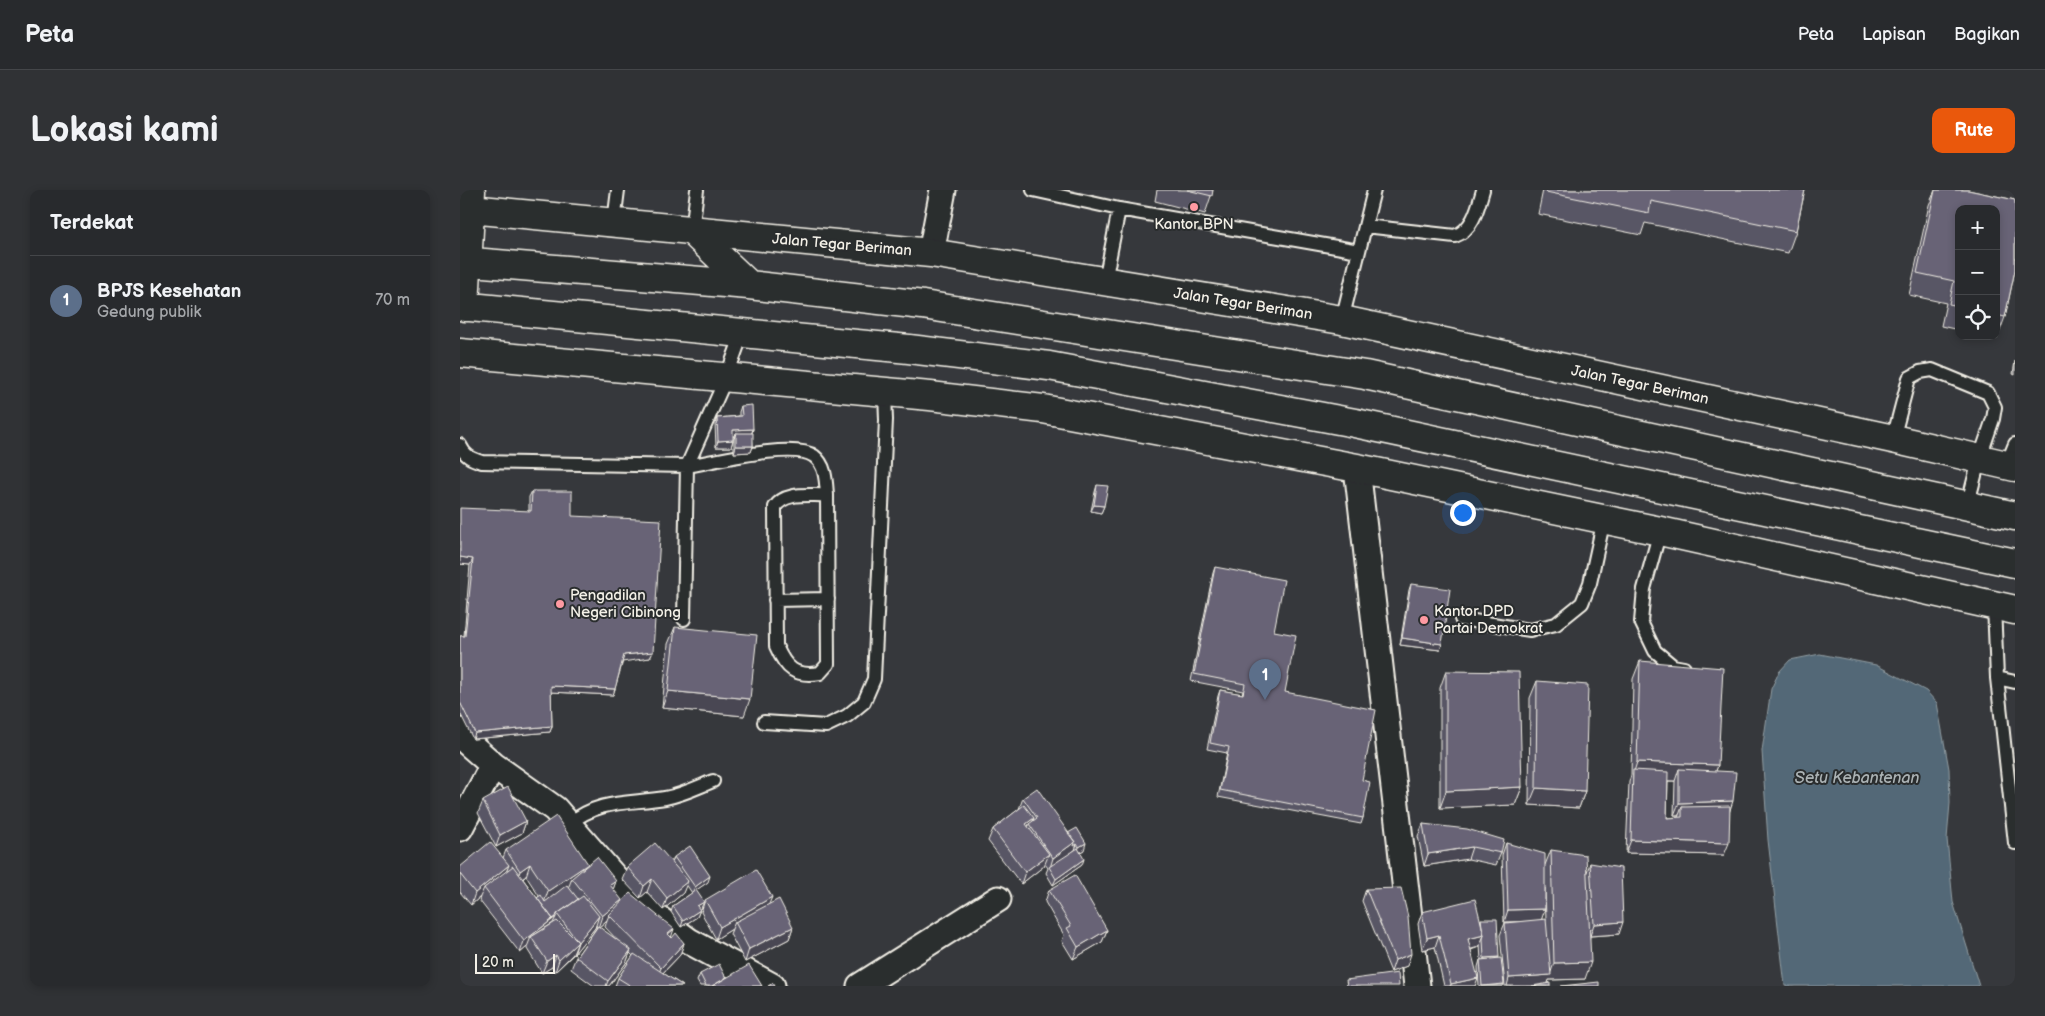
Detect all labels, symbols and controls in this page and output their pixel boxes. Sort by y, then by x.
text: Peta [25,20,74,49]
text: Peta [1798,24,1834,45]
text: Lapisan [1862,24,1926,45]
text: Bagikan [1954,24,2020,45]
button: Rute [1932,108,2015,153]
text: Lokasi kami [30,109,219,152]
marker: Kantor BPN [1188,201,1200,213]
map controls [1955,205,2000,340]
button: + [1955,205,2000,250]
text: Terdekat [50,210,134,235]
place label: Kantor BPN [1154,215,1234,234]
street label: Jalan Tegar Beriman [771,229,913,261]
button: − [1955,250,2000,295]
text: BPJS Kesehatan [97,280,241,303]
street label: Jalan Tegar Beriman [1172,284,1314,324]
text: 1 [63,291,69,310]
text: 70 m [375,291,410,310]
button: locate [1955,295,2000,340]
text: Gedung publik [97,303,201,322]
street label: Jalan Tegar Beriman [1569,361,1711,409]
your location [1450,500,1476,526]
place label: Pengadilan Negeri Cibinong [570,586,681,622]
marker: Pengadilan Negeri Cibinong [554,598,566,610]
place label: Kantor DPD Partai Demokrat [1434,602,1544,638]
marker: Kantor DPD Partai Demokrat [1418,614,1430,626]
pin: 1 [1249,659,1281,700]
water label: Setu Kebantenan [1795,769,1920,788]
scale bar [475,951,555,974]
text: 20 m [482,954,514,971]

